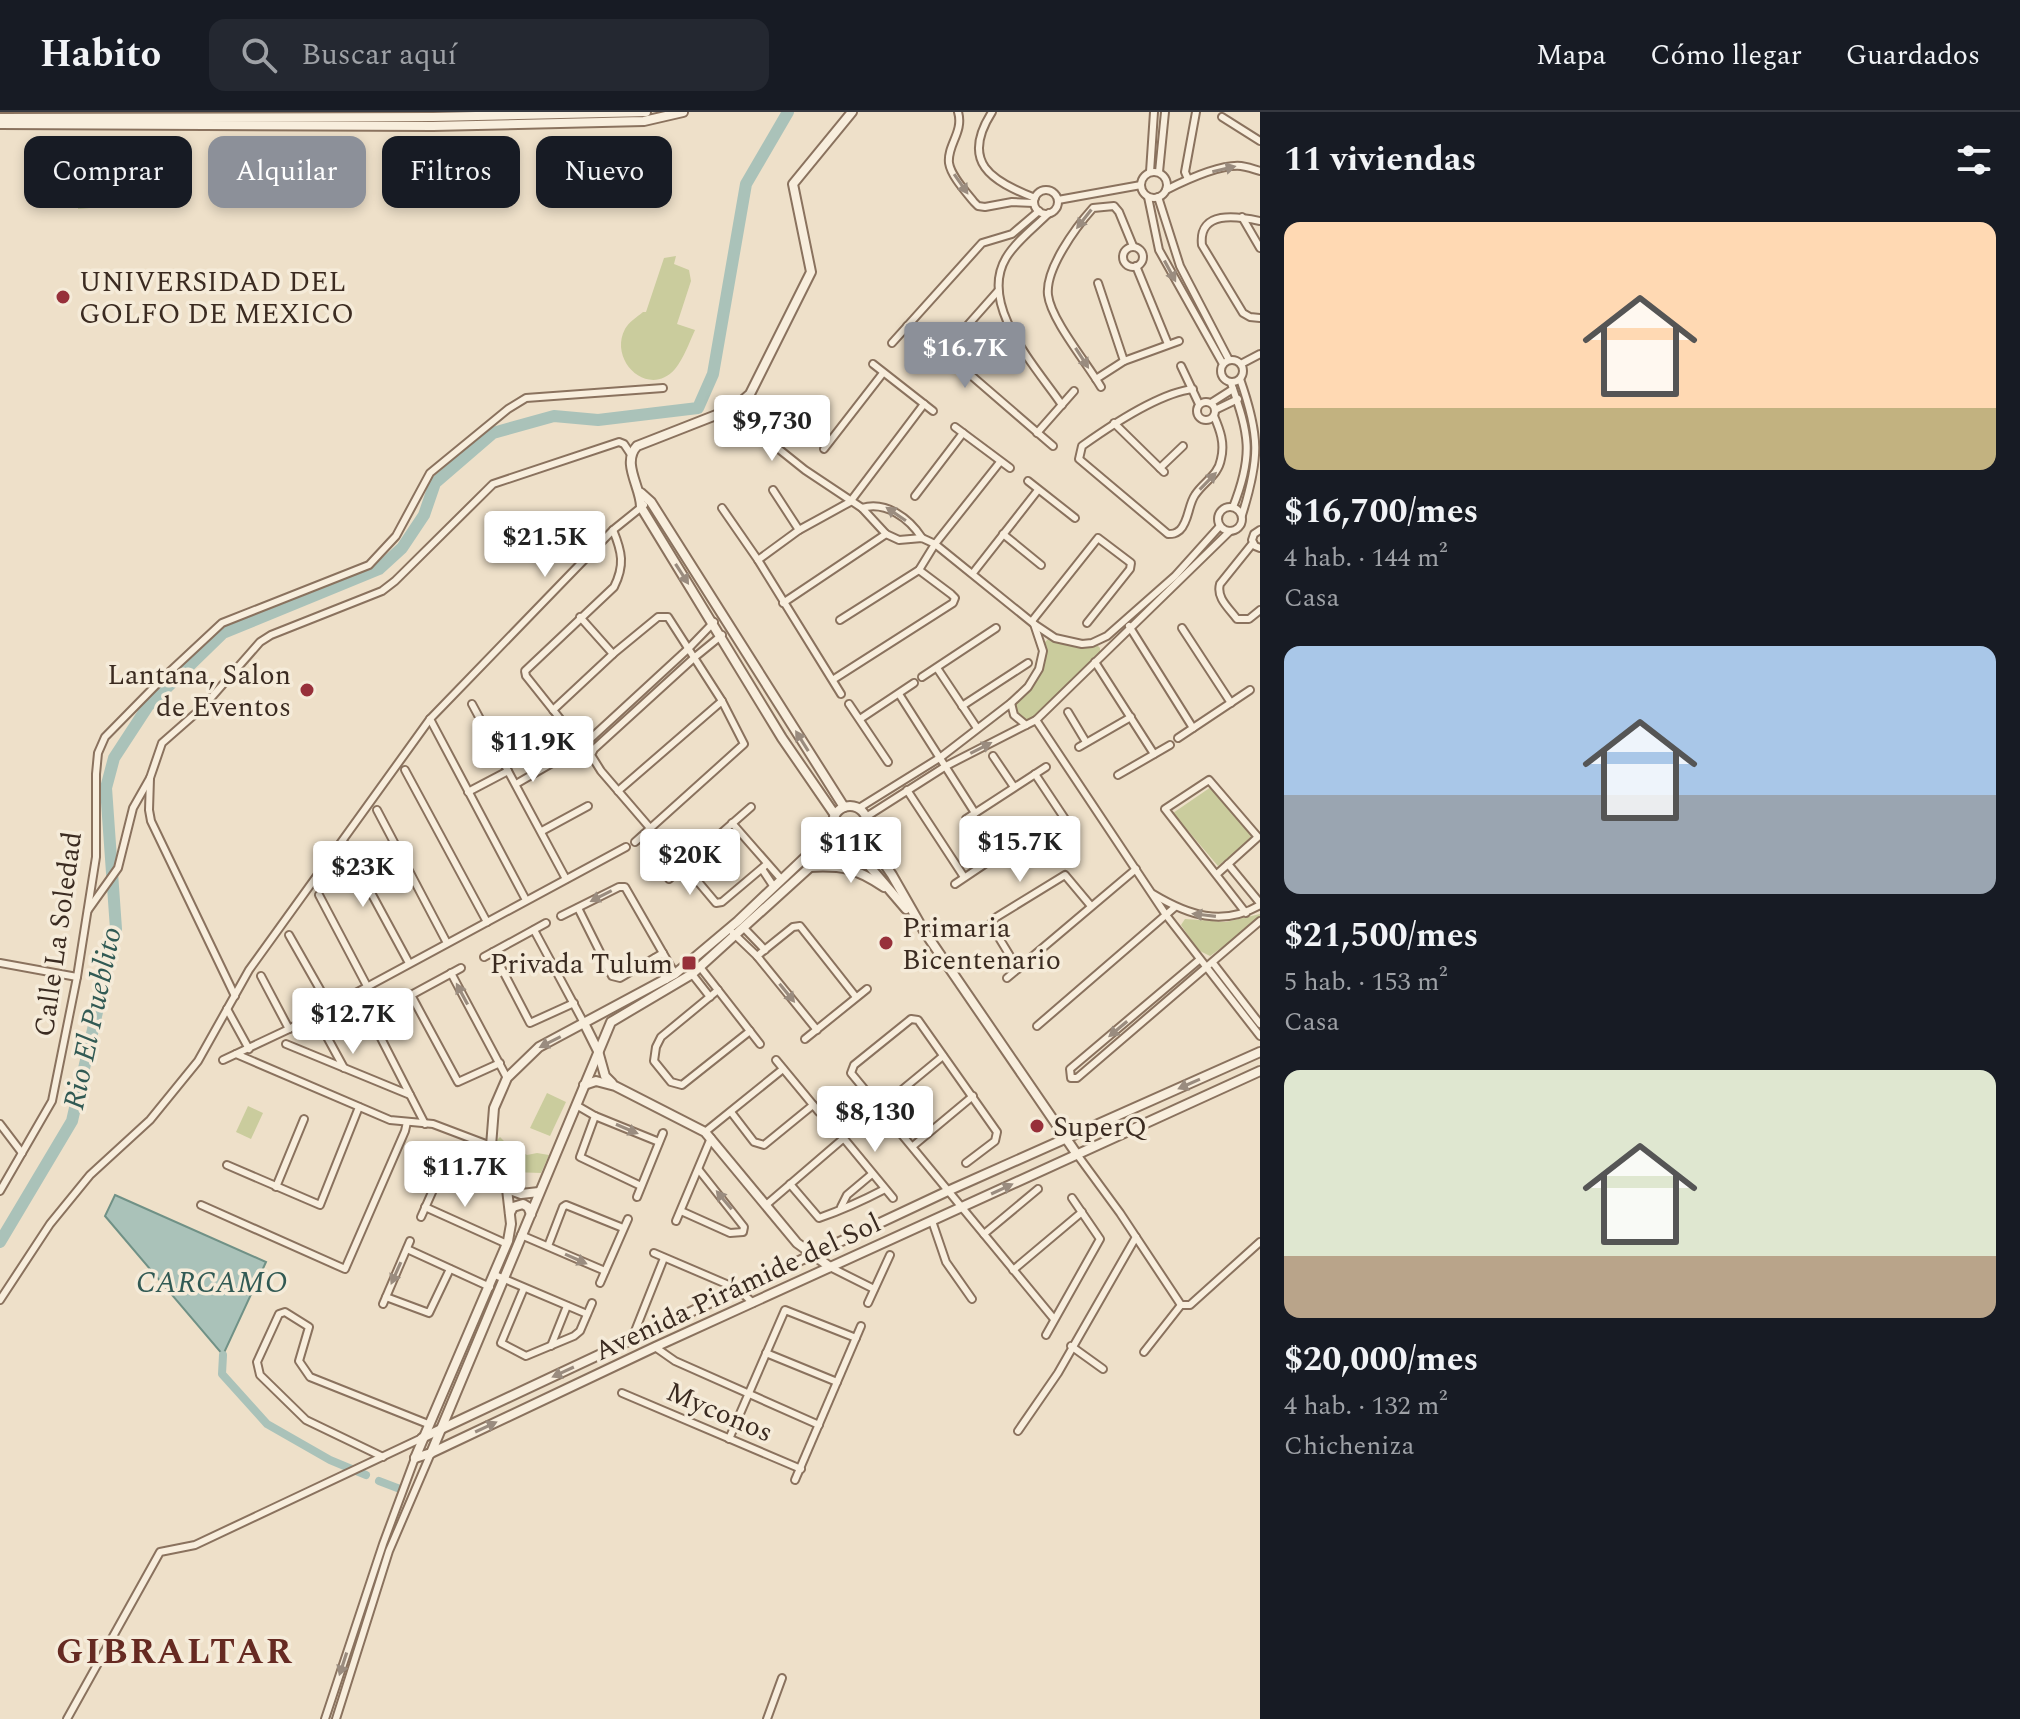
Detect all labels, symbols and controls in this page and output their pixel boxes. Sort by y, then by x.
search box [209,19,769,91]
text: Habito [40,26,161,84]
text: Buscar aquí [301,32,457,78]
icon: search [237,33,281,77]
text: Mapa [1536,34,1606,77]
text: Cómo llegar [1650,34,1802,77]
text: Guardados [1846,34,1980,77]
text: 11 viviendas [1284,134,1476,186]
chip: Comprar [24,136,192,208]
chip: Alquilar [208,136,366,208]
chip: Filtros [382,136,520,208]
chip: Nuevo [536,136,672,208]
icon: filters [1952,138,1996,182]
one-way arrow [1212,163,1237,175]
one-way arrow [953,174,968,195]
one-way arrow [1077,209,1093,229]
one-way arrow [1163,259,1177,282]
place label: UNIVERSIDAD DEL GOLFO DE MEXICO [79,261,354,336]
icon: home [1568,274,1712,418]
marker: UNIVERSIDAD DEL GOLFO DE MEXICO [54,288,72,306]
pin: $16.7K [900,322,1030,390]
text: $16.7K [922,328,1008,368]
one-way arrow [1075,347,1090,368]
pin: $9,730 [707,395,837,463]
text: $9,730 [732,401,812,441]
one-way arrow [1198,472,1216,491]
text: $16,700/mes [1284,486,1478,538]
one-way arrow [885,507,906,522]
pin: $21.5K [480,511,610,579]
text: $21.5K [502,517,588,557]
text: 4 hab. · 144 m² [1284,538,1447,578]
one-way arrow [674,563,689,584]
text: Casa [1284,578,1340,618]
place label: Lantana, Salon de Eventos [107,654,291,729]
marker: Lantana, Salon de Eventos [298,681,316,699]
icon: home [1568,698,1712,842]
pin: $11.9K [468,716,598,784]
text: $11.9K [490,722,576,762]
one-way arrow [796,730,810,752]
one-way arrow [969,741,992,755]
pin: $15.7K [955,816,1085,884]
pin: $11K [804,817,898,885]
text: $15.7K [977,822,1063,862]
text: $11K [819,823,883,863]
street label: Calle La Soledad [23,829,94,1040]
pin: $20K [643,829,737,897]
text: $20K [658,835,722,875]
pin: $23K [316,841,410,909]
text: $23K [331,847,395,887]
one-way arrow [590,889,613,903]
place label: Primaria Bicentenario [902,907,1061,982]
one-way arrow [1191,908,1216,921]
text: $21,500/mes [1284,910,1478,962]
water label: Rio El Pueblito [51,922,135,1114]
marker: Primaria Bicentenario [877,934,895,952]
place label: Privada Tulum [490,943,673,986]
marker: Privada Tulum [680,954,698,972]
text: 5 hab. · 153 m² [1284,962,1447,1002]
one-way arrow [456,982,469,1005]
one-way arrow [778,983,795,1003]
pin: $12.7K [288,988,418,1056]
text: $12.7K [310,994,396,1034]
text: Casa [1284,1002,1340,1042]
one-way arrow [1108,1019,1127,1037]
one-way arrow [539,1034,561,1048]
one-way arrow [1177,1077,1200,1090]
pin: $8,130 [810,1086,940,1154]
text: $8,130 [835,1092,915,1132]
place label: SuperQ [1053,1106,1147,1149]
marker: SuperQ [1028,1117,1046,1135]
icon: home [1568,1122,1712,1266]
one-way arrow [615,1123,639,1136]
pin: $11.7K [400,1141,530,1209]
text: $11.7K [422,1147,508,1187]
one-way arrow [990,1182,1014,1196]
one-way arrow [716,1190,733,1210]
street label: Avenida Pirámide del Sol [587,1202,888,1373]
one-way arrow [565,1252,588,1266]
water label: CARCAMO [136,1260,288,1306]
one-way arrow [390,1261,403,1285]
text: $20,000/mes [1284,1334,1478,1386]
one-way arrow [551,1365,575,1379]
street label: Myconos [659,1371,780,1454]
text: 4 hab. · 132 m² [1284,1386,1447,1426]
one-way arrow [475,1420,498,1434]
text: Chicheniza [1284,1426,1415,1466]
district label: GIBRALTAR [56,1625,294,1680]
one-way arrow [336,1652,348,1676]

